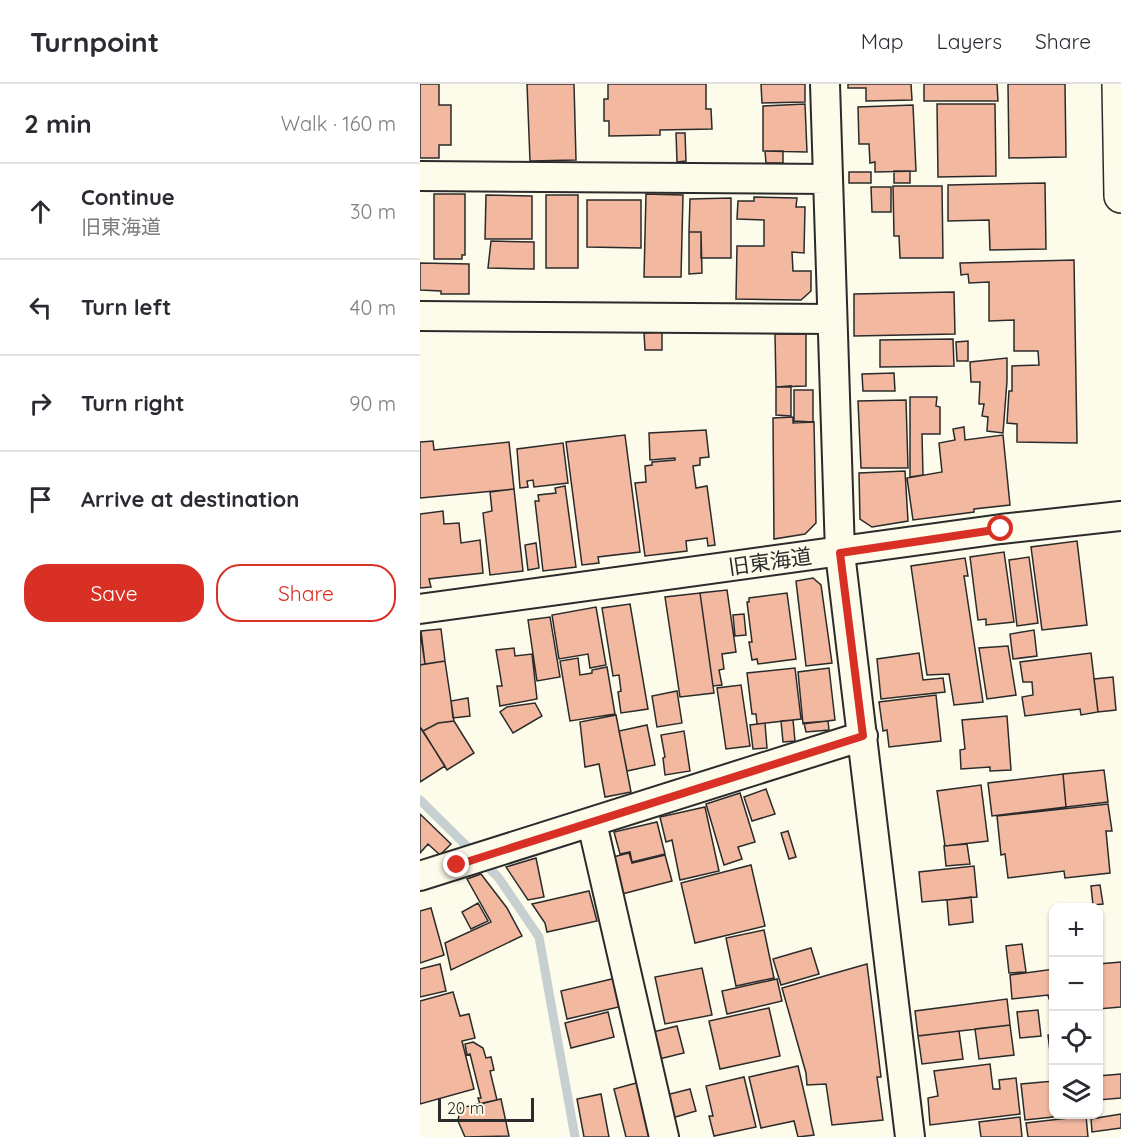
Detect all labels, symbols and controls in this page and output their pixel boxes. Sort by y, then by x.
text: Turnpoint [30,24,159,59]
text: Map [861,28,904,54]
text: Layers [937,28,1002,54]
text: Share [1035,28,1091,54]
text: 2 min [24,107,92,140]
text: Walk · 160 m [281,111,396,136]
text: Continue [81,183,175,211]
icon: ahead [24,195,57,228]
text: 30 m [350,199,396,224]
text: 旧東海道 [81,214,161,239]
icon: left [24,291,57,324]
text: Turn left [81,293,171,321]
text: 40 m [350,295,396,320]
icon: right [24,387,57,420]
text: Turn right [81,389,185,417]
text: 90 m [349,391,396,416]
icon: arrive [24,483,57,516]
text: Arrive at destination [81,485,299,513]
route start [987,515,1013,541]
street label: 旧東海道 [726,542,813,580]
button: Save [24,564,204,622]
button: Share [216,564,396,622]
route end [443,851,469,877]
map controls [1049,903,1103,1119]
button: + [1049,903,1103,957]
button: − [1049,957,1103,1011]
button: locate [1049,1011,1103,1065]
button: layers [1049,1065,1103,1119]
scale bar [438,1095,534,1122]
text: 20 m [447,1098,484,1118]

